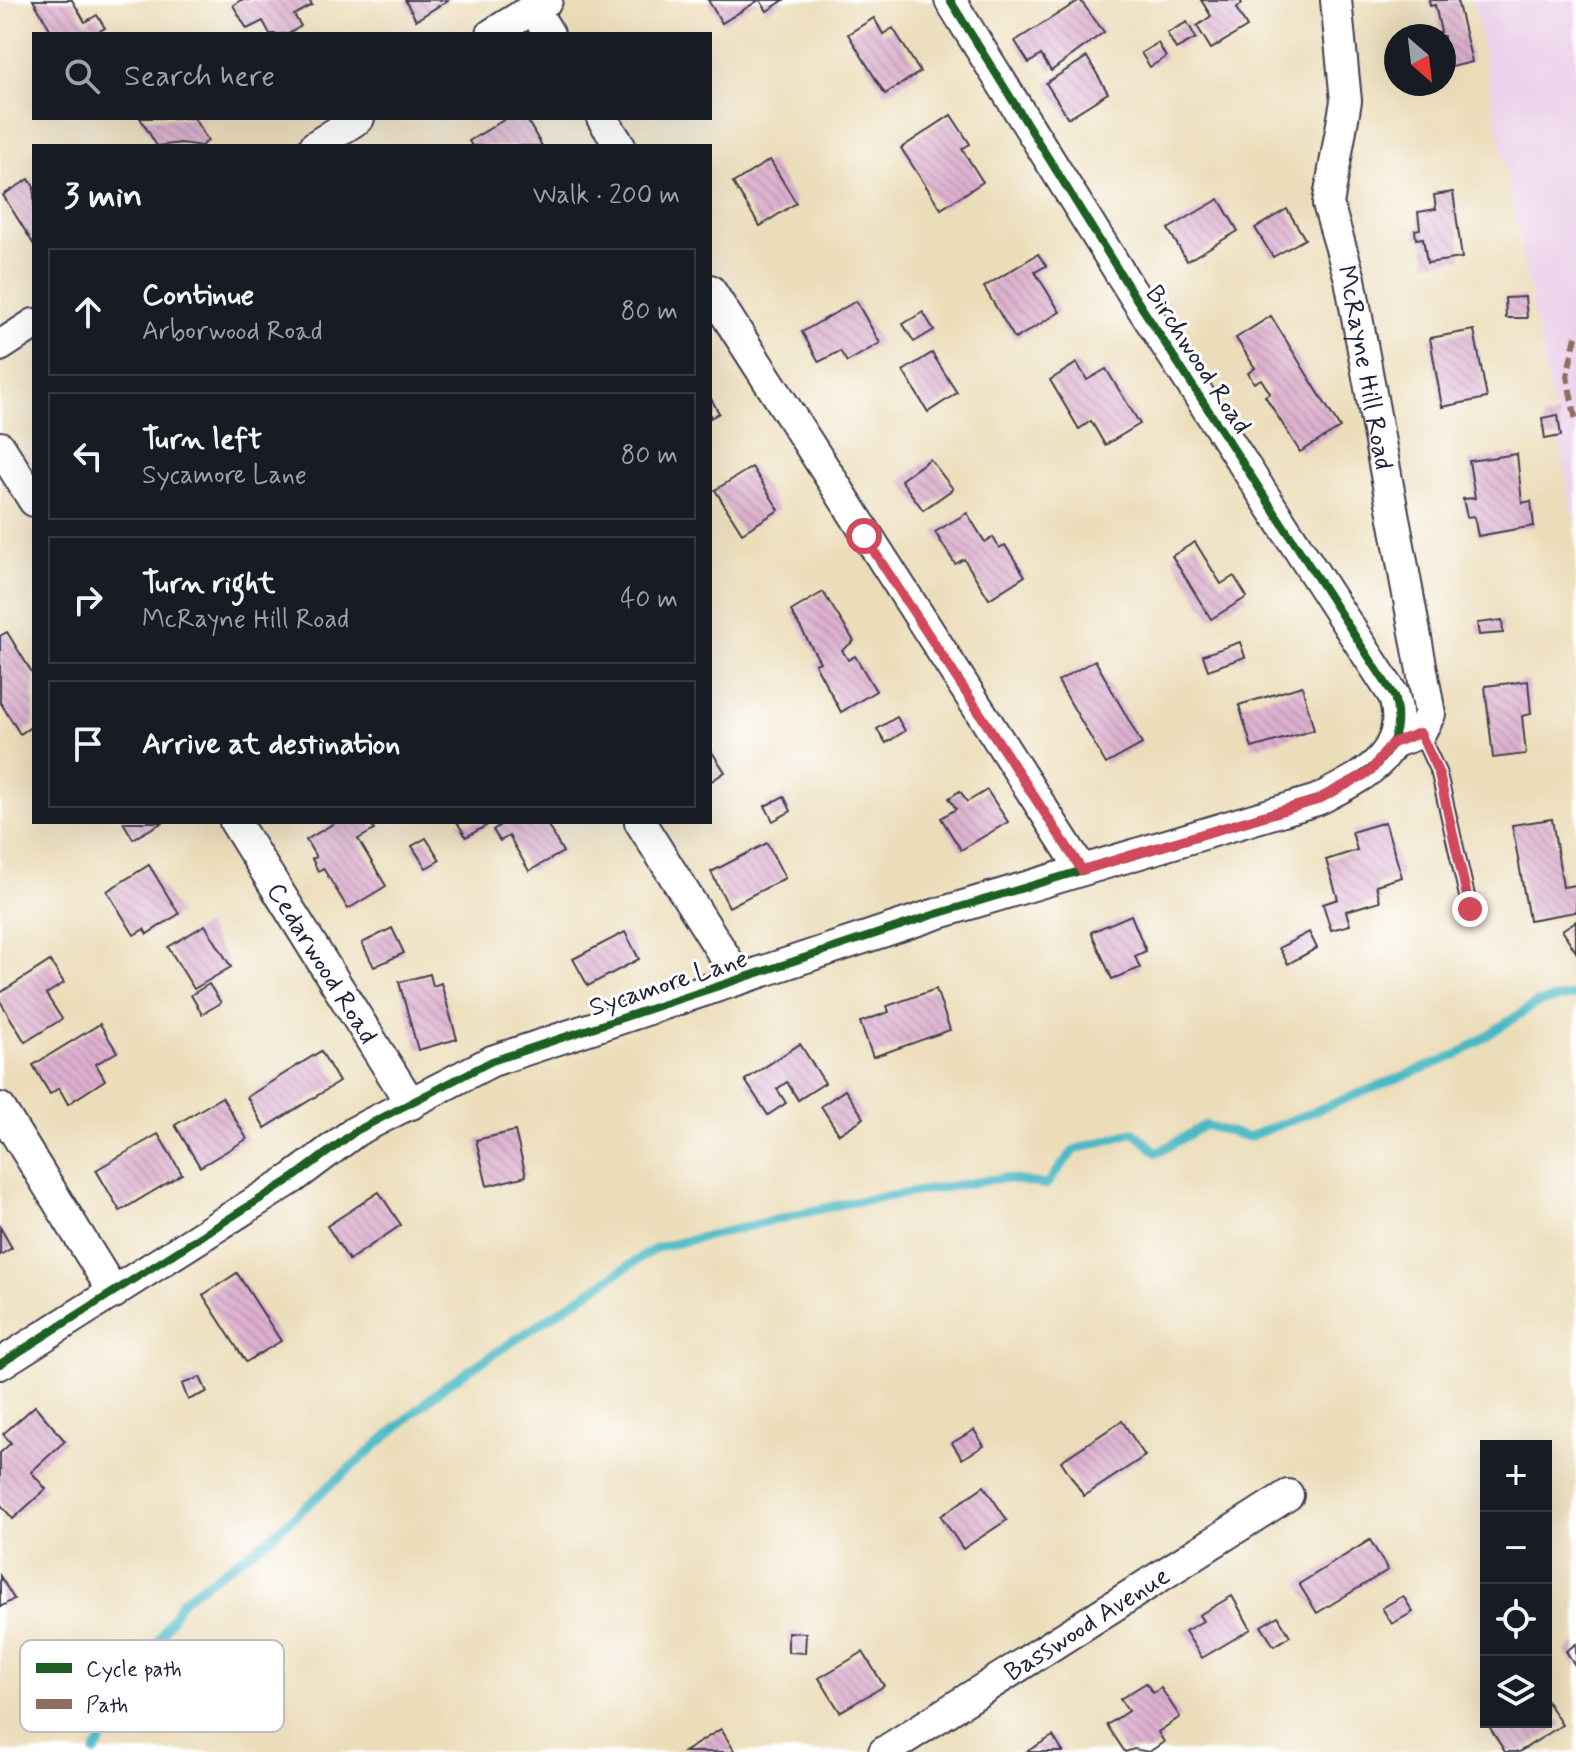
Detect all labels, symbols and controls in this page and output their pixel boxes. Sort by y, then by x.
north arrow [1384,24,1456,96]
search box [32,32,712,120]
icon: search [60,54,104,98]
text: Search here [124,57,275,96]
text: 3 min [64,174,142,219]
text: Walk · 200 m [533,179,680,213]
street label: McRayne Hill Road [1328,262,1400,473]
text: Continue [142,276,254,315]
street label: Birchwood Road [1137,279,1258,441]
icon: ahead [66,290,110,334]
text: 80 m [621,295,678,329]
text: Arborwood Road [142,315,323,349]
text: Turn left [142,420,262,459]
icon: left [66,434,110,478]
text: 80 m [621,439,678,473]
text: Sycamore Lane [142,459,307,493]
route start [846,518,882,554]
text: Turn right [142,564,275,603]
icon: right [66,578,110,622]
text: 40 m [620,583,678,617]
text: McRayne Hill Road [142,603,349,637]
icon: arrive [66,722,110,766]
text: Arrive at destination [142,725,400,764]
street label: Cedarwood Road [258,877,384,1051]
route end [1452,891,1488,927]
street label: Sycamore Lane [585,942,752,1026]
map controls [1480,1440,1552,1728]
button: + [1480,1440,1552,1512]
button: − [1480,1512,1552,1584]
street label: Basswood Avenue [998,1560,1177,1690]
button: locate [1480,1584,1552,1656]
legend [20,1640,284,1732]
text: Cycle path [86,1656,182,1684]
button: layers [1480,1656,1552,1728]
text: Path [86,1692,128,1720]

